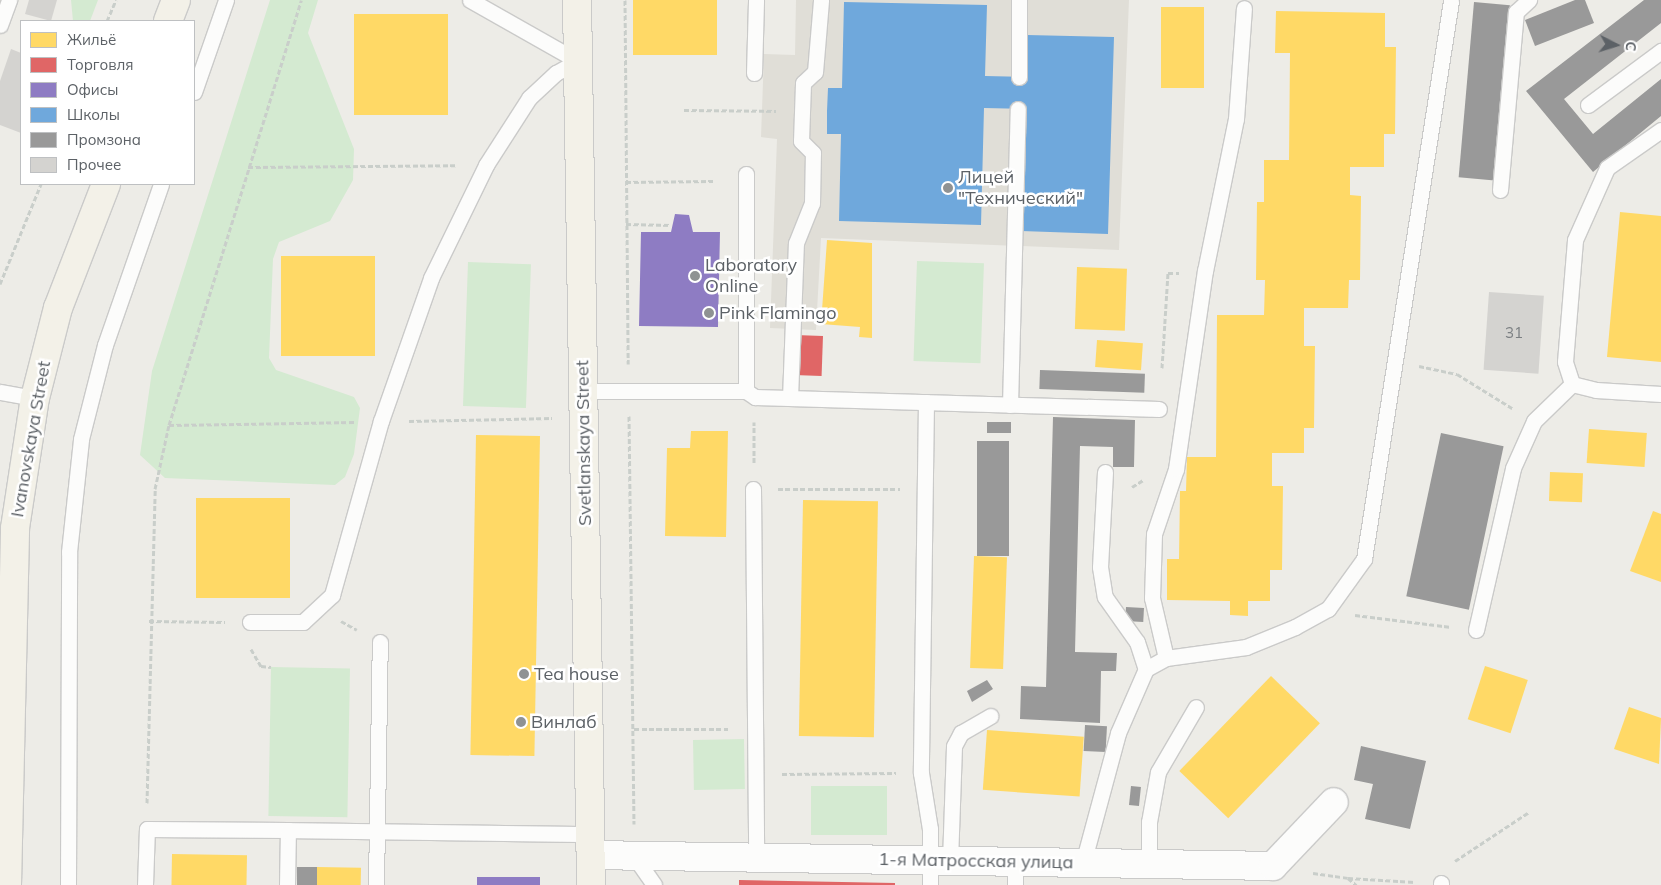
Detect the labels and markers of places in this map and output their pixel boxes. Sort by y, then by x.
place label: Лицей "Технический" [958,167,1083,210]
marker: Лицей "Технический" [942,182,954,194]
place label: Laboratory Online [705,255,797,298]
marker: Laboratory Online [689,270,701,282]
place label: Pink Flamingo [719,302,836,324]
marker: Pink Flamingo [703,307,715,319]
place label: Tea house [534,663,619,685]
marker: Tea house [518,668,530,680]
place label: Винлаб [531,711,597,733]
marker: Винлаб [515,716,527,728]

